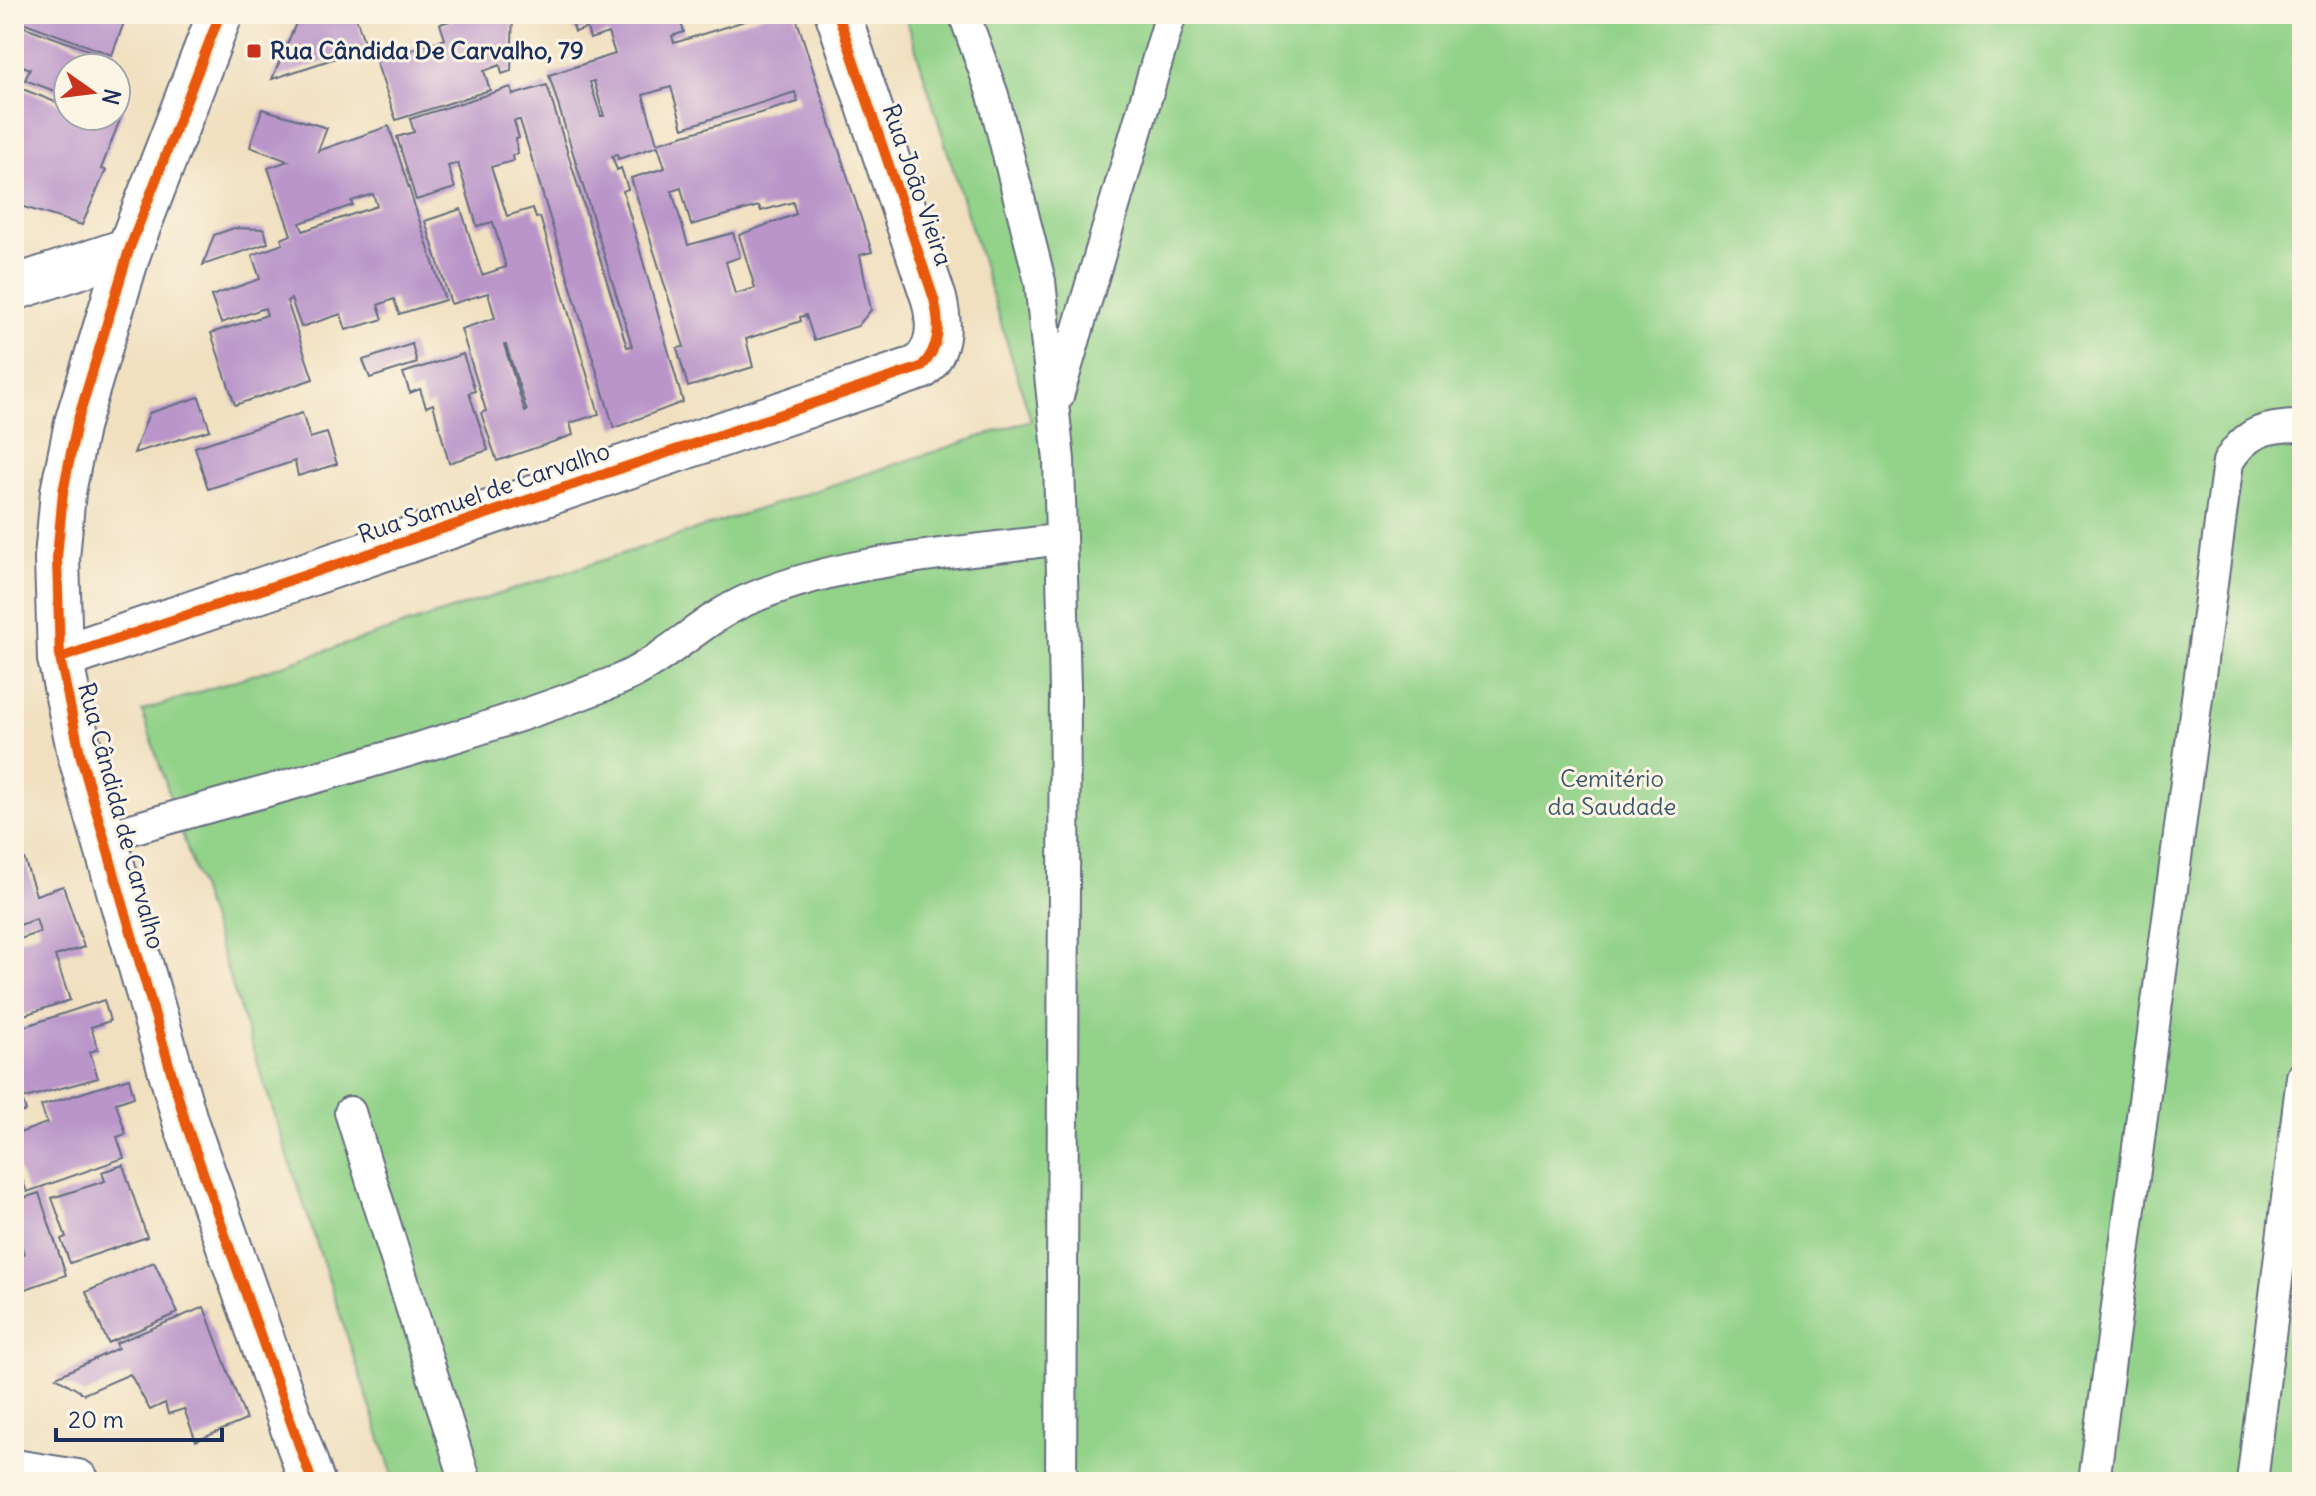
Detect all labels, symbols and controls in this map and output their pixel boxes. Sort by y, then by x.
place label: Rua Cândida De Carvalho, 79 [270,35,584,65]
marker: Rua Cândida De Carvalho, 79 [245,42,263,60]
north arrow [52,52,132,132]
text: N [96,86,127,108]
street label: Rua João Vieira [876,100,960,269]
street label: Rua Samuel de Carvalho [354,435,613,549]
street label: Rua Cândida de Carvalho [72,679,172,952]
park label: Cemitério da Saudade [1547,763,1677,821]
scale bar [56,1392,222,1442]
text: 20 m [68,1404,124,1434]

